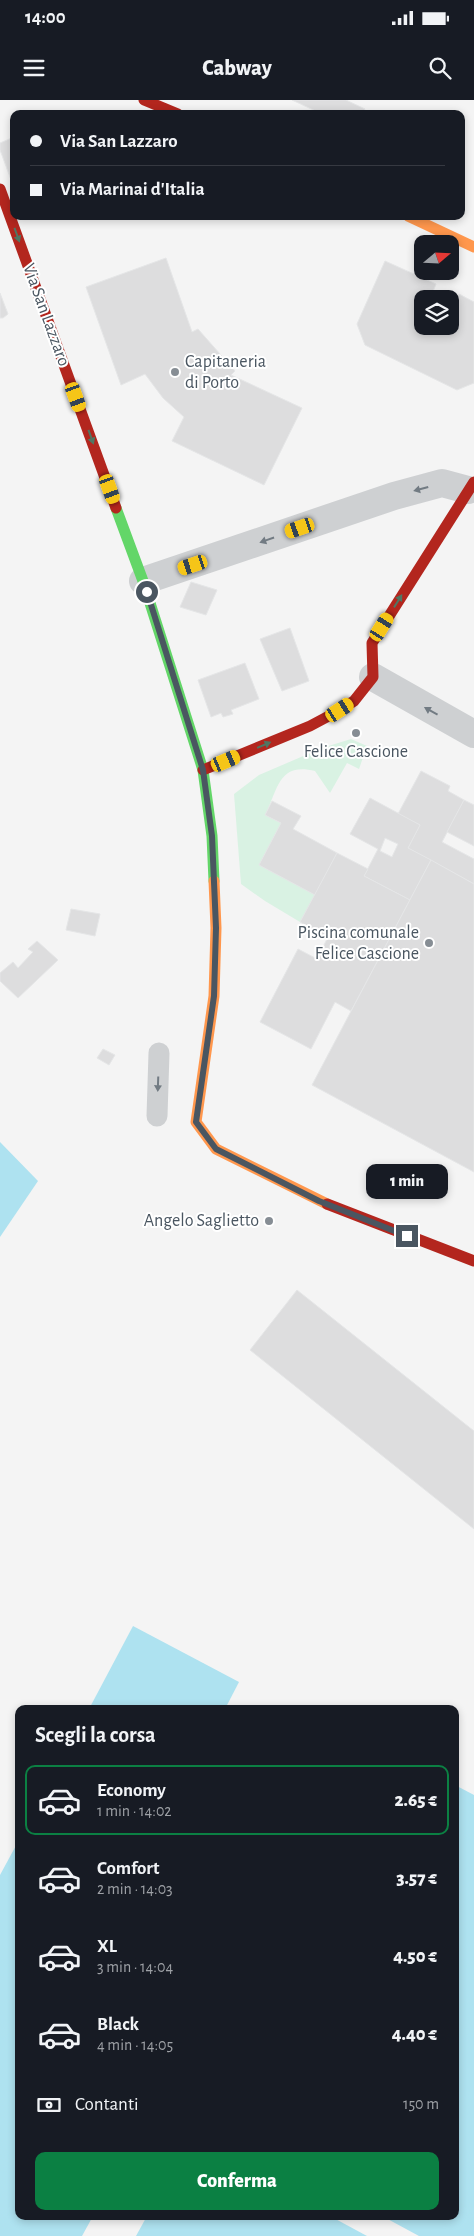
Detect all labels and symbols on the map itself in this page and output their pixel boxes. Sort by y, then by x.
one-way arrow [14,227,21,242]
north arrow [414,235,459,280]
street label: Via San Lazzaro [19,261,73,369]
place label: Capitaneria di Porto [185,353,266,392]
marker: Capitaneria di Porto [169,366,181,378]
car [63,380,88,414]
one-way arrow [87,429,95,444]
car [97,472,122,506]
one-way arrow [414,485,429,493]
car [283,516,316,540]
one-way arrow [259,536,274,544]
car [176,553,209,577]
route start [136,581,158,603]
one-way arrow [394,594,403,608]
car [367,610,396,644]
car [323,696,356,724]
one-way arrow [424,707,439,715]
marker: Felice Cascione [350,727,362,739]
one-way arrow [257,741,272,749]
place label: Felice Cascione [304,743,408,761]
car [209,748,242,774]
place label: Piscina comunale Felice Cascione [297,924,419,963]
marker: Piscina comunale Felice Cascione [423,937,435,949]
one-way arrow [154,1077,162,1093]
callout: 1 min [366,1164,448,1198]
place label: Angelo Saglietto [144,1212,259,1230]
marker: Angelo Saglietto [263,1215,275,1227]
route end [396,1225,418,1247]

